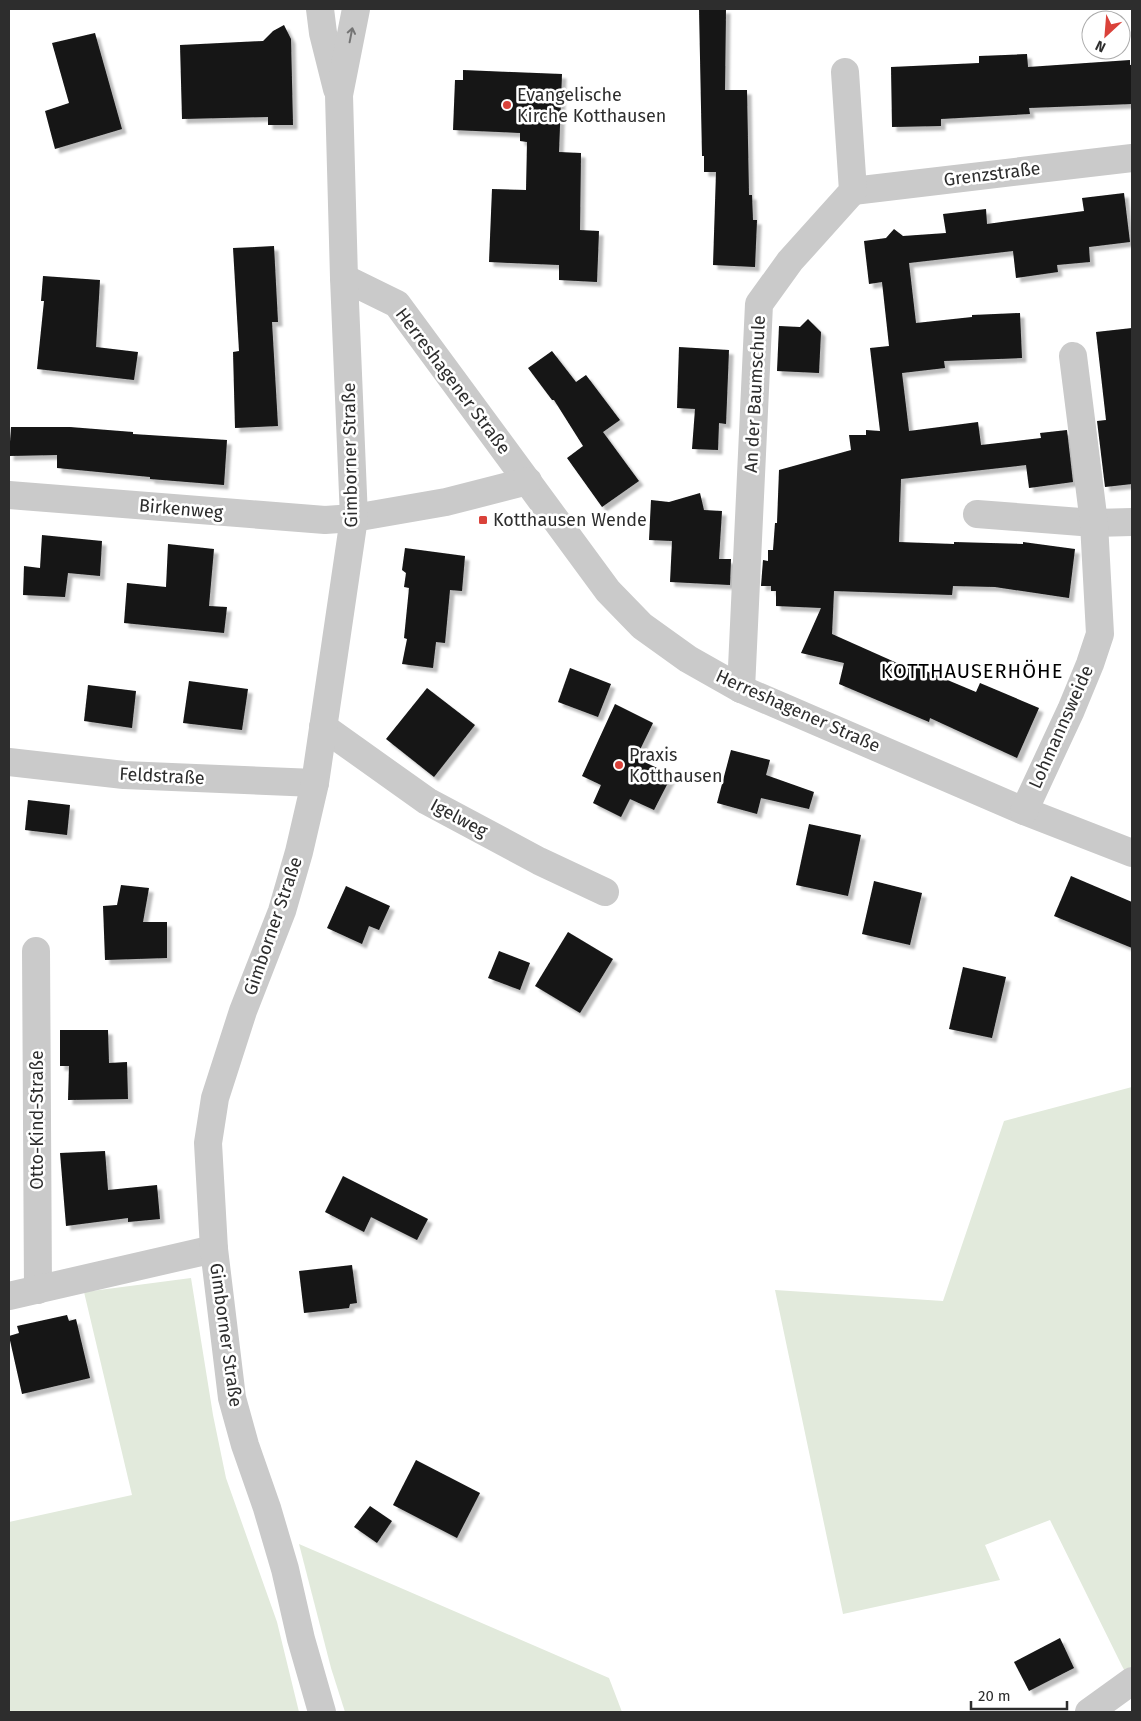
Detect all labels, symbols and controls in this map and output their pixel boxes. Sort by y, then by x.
north arrow [1081,10,1131,60]
one-way arrow [347,27,356,43]
text: N [1093,37,1108,56]
place label: Evangelische Kirche Kotthausen [517,84,666,127]
marker: Evangelische Kirche Kotthausen [501,99,513,111]
street label: Grenzstraße [942,157,1042,191]
street label: Herreshagener Straße [391,303,515,459]
street label: An der Baumschule [740,315,770,473]
street label: Gimborner Straße [338,382,362,528]
street label: Birkenweg [138,494,225,524]
place label: Kotthausen Wende [493,509,647,531]
marker: Kotthausen Wende [477,514,489,526]
district label: KOTTHAUSERHÖHE [881,659,1063,683]
street label: Lohmannsweide [1024,662,1098,792]
street label: Herreshagener Straße [712,665,884,757]
place label: Praxis Kotthausen [629,744,722,787]
marker: Praxis Kotthausen [613,759,625,771]
street label: Feldstraße [119,763,205,789]
street label: Igelweg [427,794,492,842]
street label: Gimborner Straße [239,854,307,998]
street label: Otto-Kind-Straße [26,1050,48,1190]
street label: Gimborner Straße [205,1262,247,1408]
scale bar [971,1678,1067,1710]
text: 20 m [978,1687,1011,1705]

